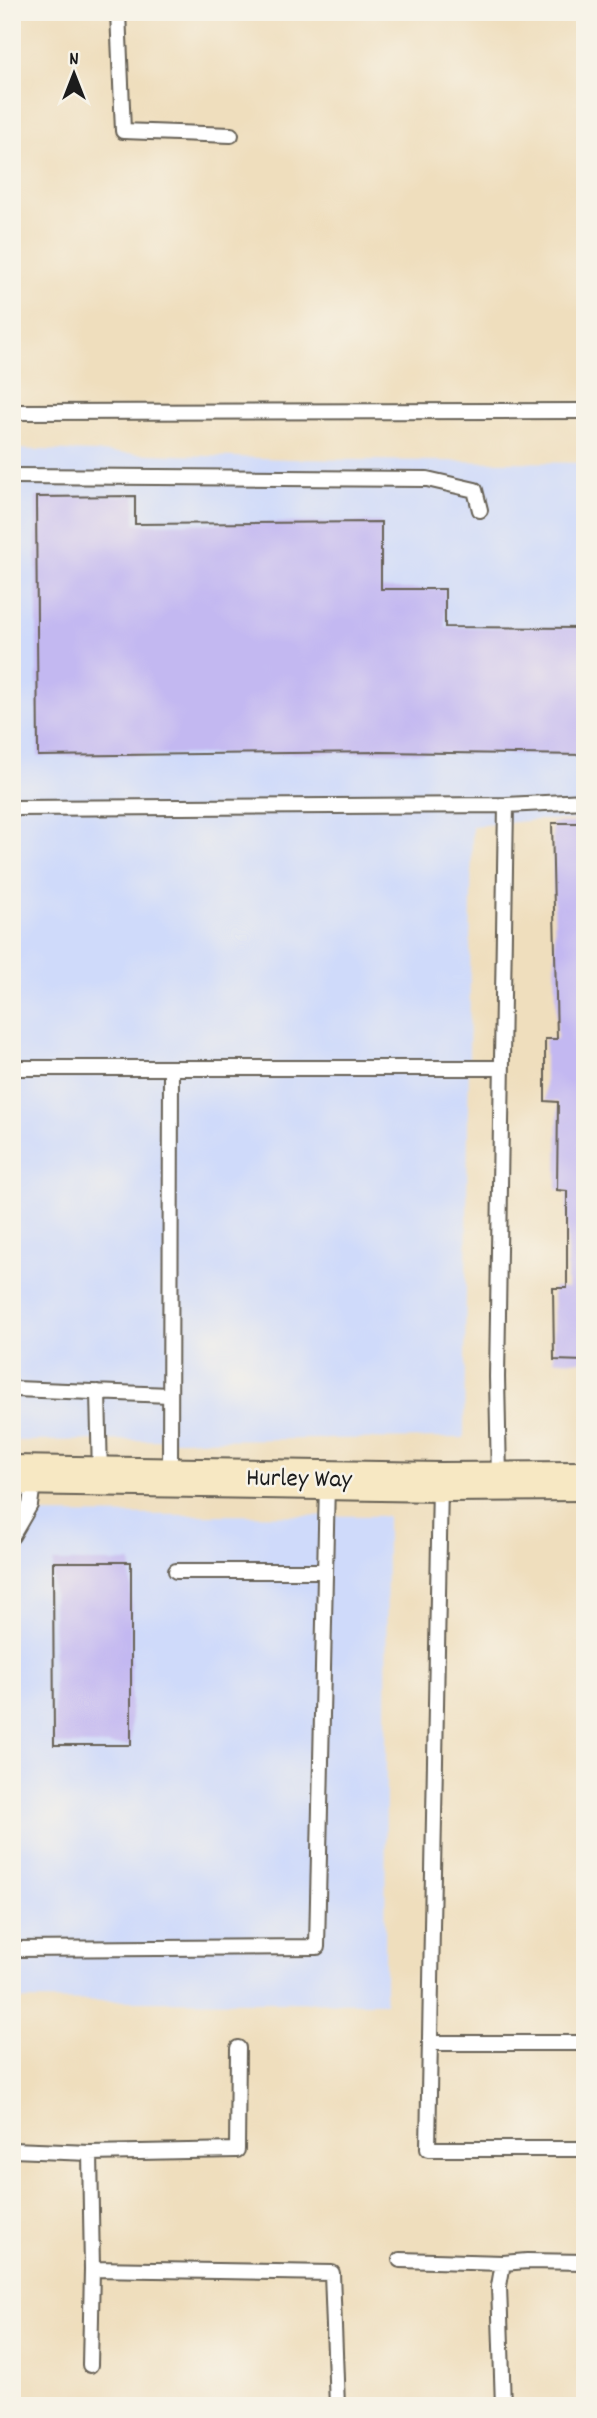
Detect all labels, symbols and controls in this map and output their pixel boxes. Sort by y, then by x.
north arrow [38,38,108,108]
text: N [69,47,79,74]
street label: Hurley Way [246,1461,353,1499]

